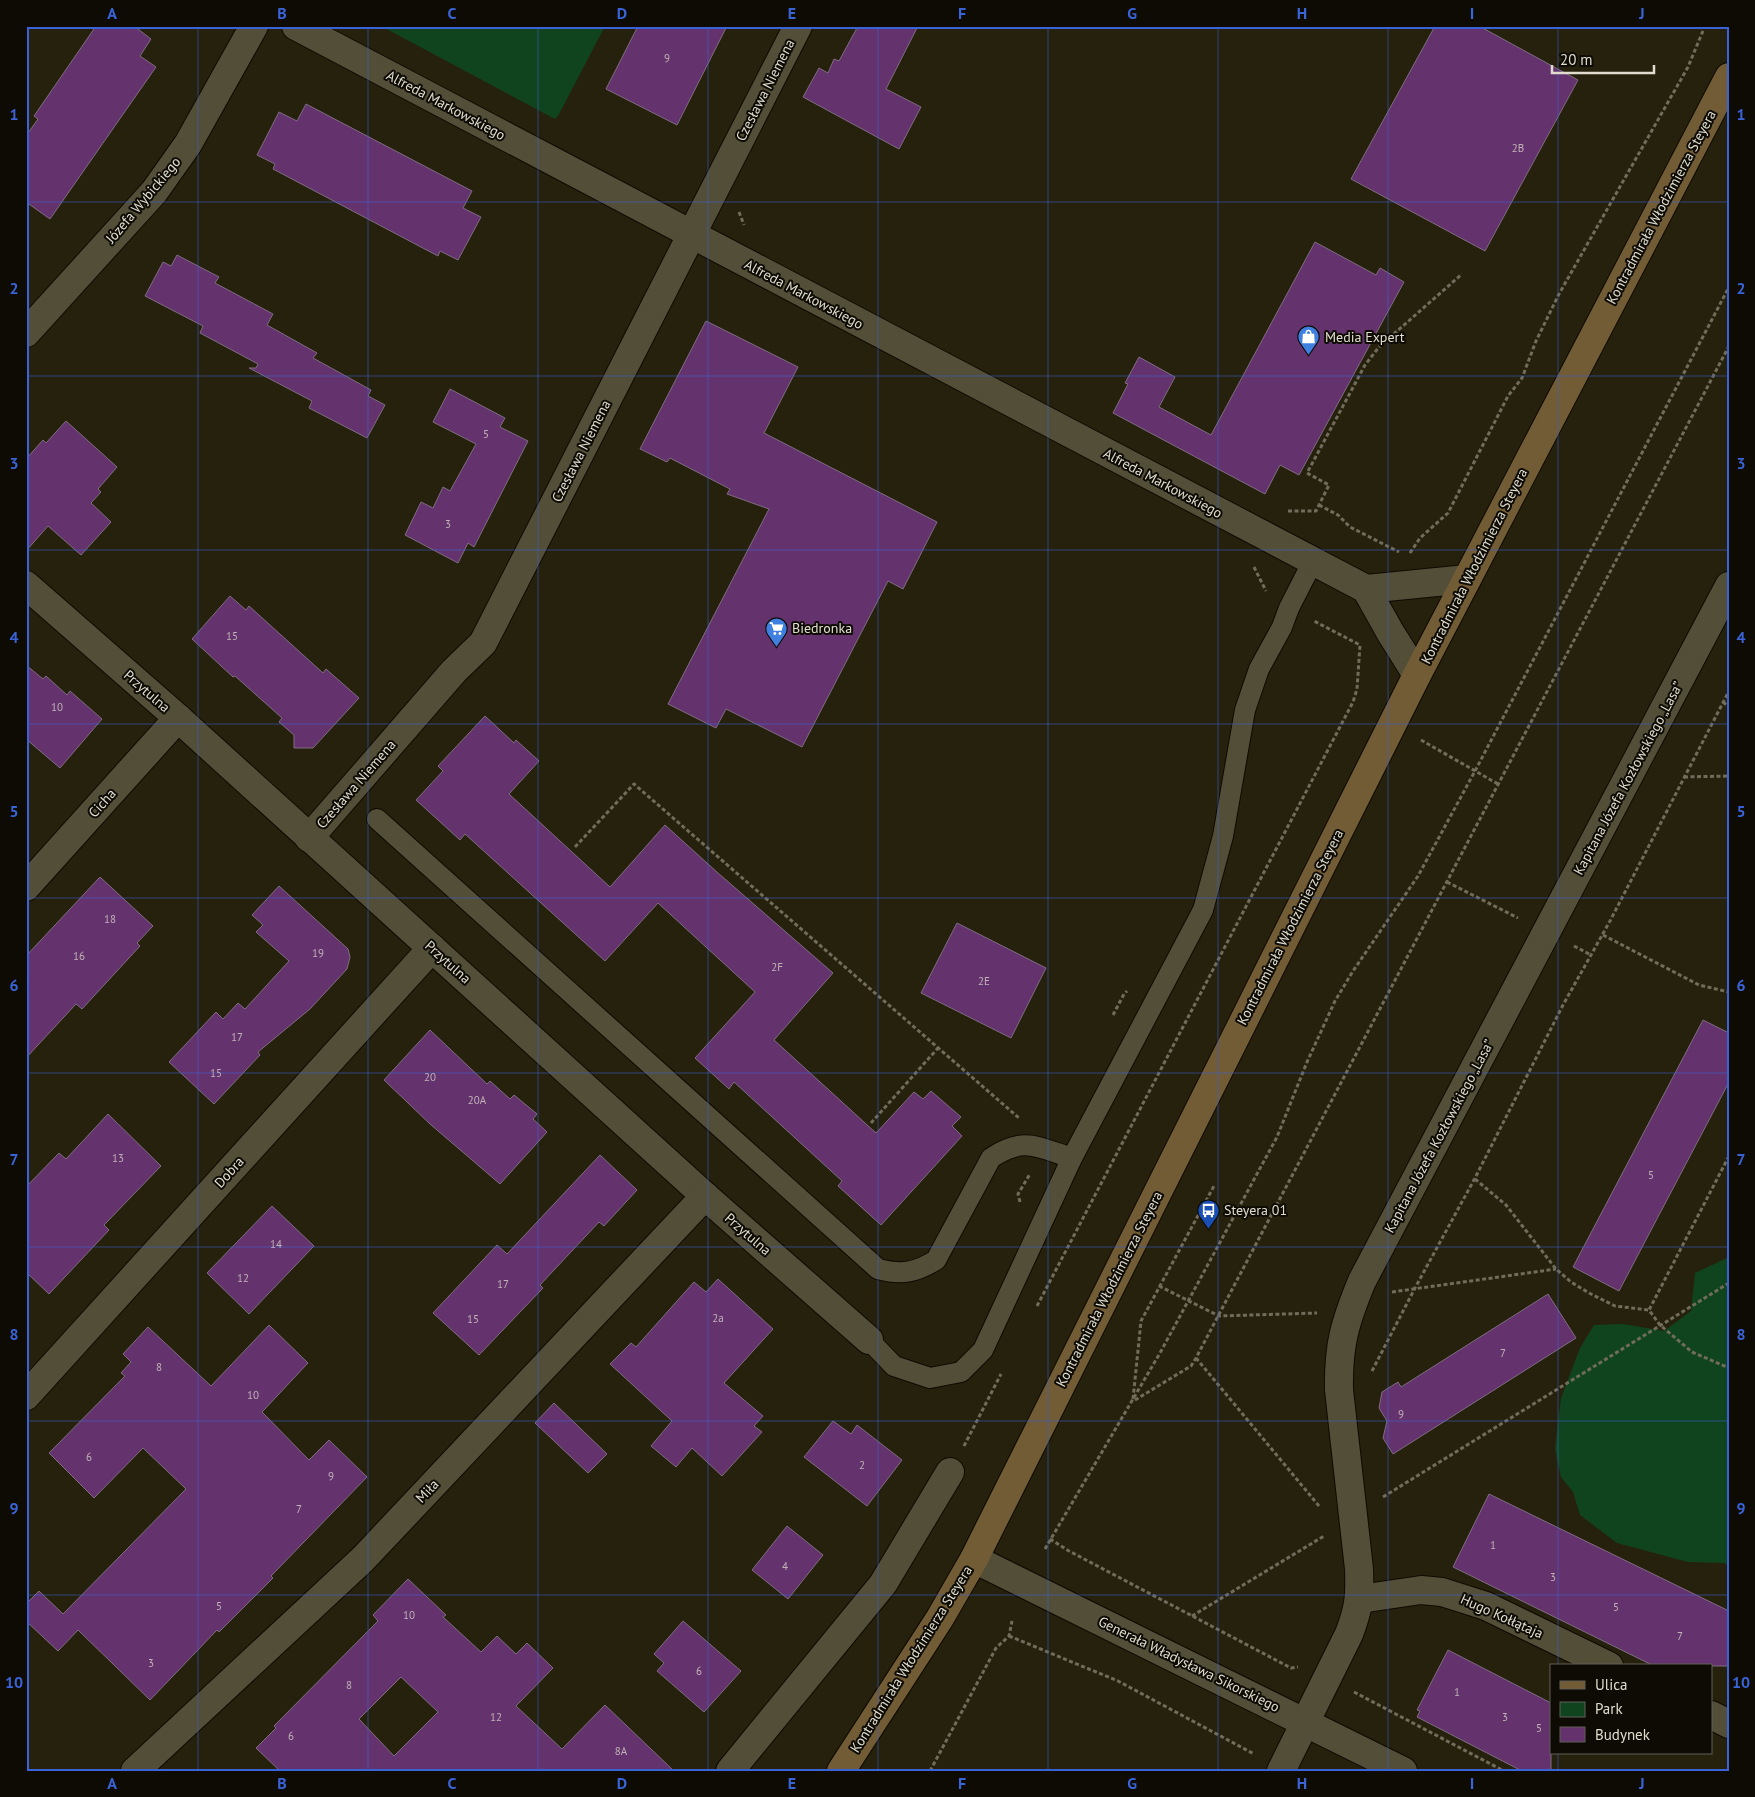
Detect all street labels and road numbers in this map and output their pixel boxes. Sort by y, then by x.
street label: Czesława Niemena [732,36,798,144]
street label: Alfreda Markowskiego [383,66,509,144]
street label: Kontradmirała Włodzimierza Steyera [1602,107,1720,307]
street label: Józefa Wybickiego [101,153,184,248]
street label: Alfreda Markowskiego [741,255,867,333]
street label: Czesława Niemena [548,397,614,505]
street label: Alfreda Markowskiego [1100,444,1226,522]
street label: Kontradmirała Włodzimierza Steyera [1417,465,1531,667]
street label: Przytulna [120,666,174,716]
street label: Kapitana Józefa Kozłowskiego „Lasa” [1569,678,1687,878]
street label: Czesława Niemena [312,736,400,832]
street label: Cicha [84,785,120,821]
street label: Kontradmirała Włodzimierza Steyera [1233,826,1347,1028]
street label: Przytulna [421,937,475,987]
street label: Kapitana Józefa Kozłowskiego „Lasa” [1380,1036,1498,1236]
street label: Dobra [210,1153,248,1191]
street label: Kontradmirała Włodzimierza Steyera [1052,1188,1166,1390]
street label: Przytulna [721,1209,775,1259]
street label: Miła [412,1475,442,1507]
street label: Kontradmirała Włodzimierza Steyera [846,1562,976,1756]
street label: Hugo Kołłątaja [1458,1590,1546,1642]
street label: Generała Władysława Sikorskiego [1095,1612,1283,1716]

